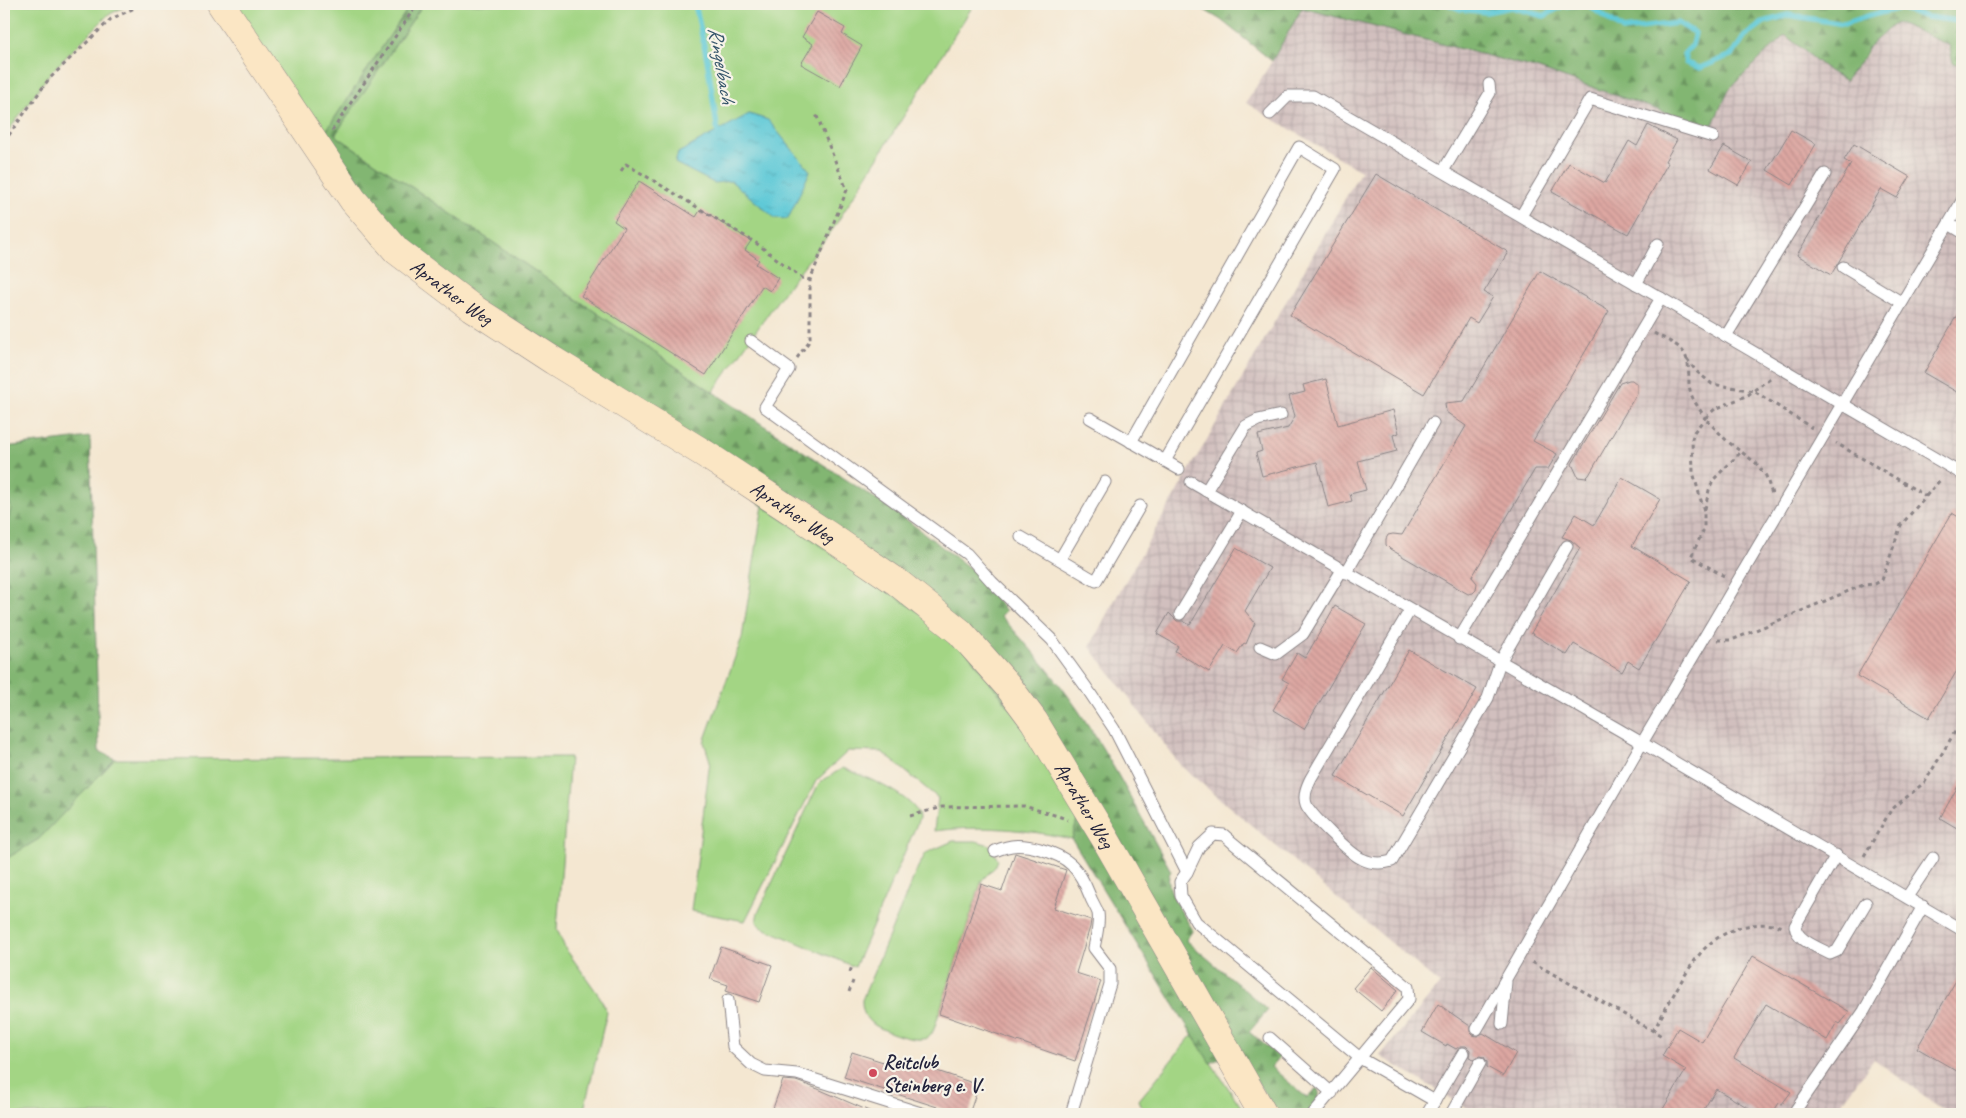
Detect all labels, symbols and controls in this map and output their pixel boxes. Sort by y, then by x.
water label: Ringelbach [702,25,742,107]
street label: Aprather Weg [405,254,499,332]
street label: Aprather Weg [746,475,841,550]
street label: Aprather Weg [1049,758,1121,854]
place label: Reitclub Steinberg e. V. [883,1050,985,1098]
marker: Reitclub Steinberg e. V. [867,1067,879,1079]

